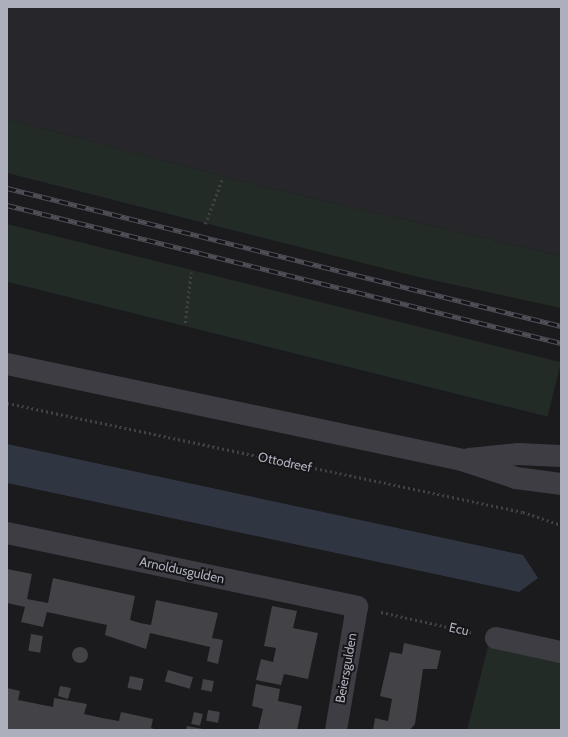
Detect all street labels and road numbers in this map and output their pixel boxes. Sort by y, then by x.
street label: Ottodreef [257,449,313,475]
street label: Arnoldusgulden [138,553,226,587]
street label: Ecu [448,619,470,639]
street label: Beiersgulden [332,632,360,704]

